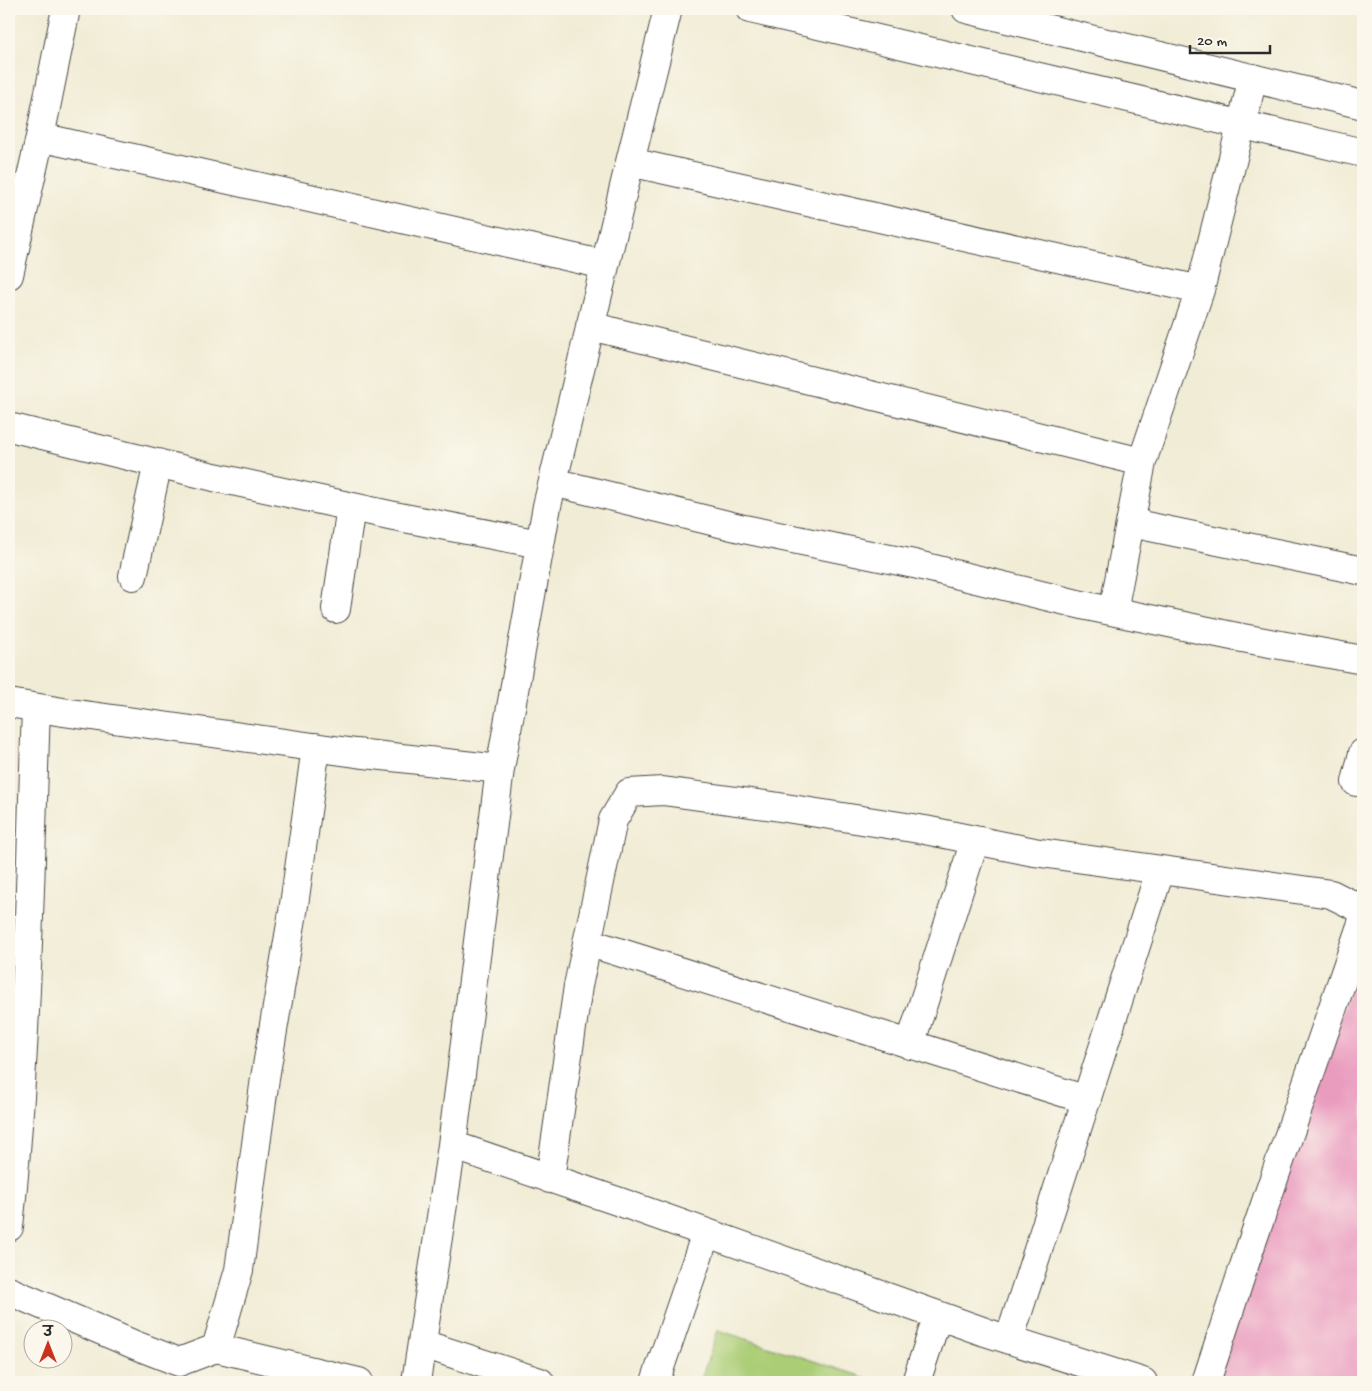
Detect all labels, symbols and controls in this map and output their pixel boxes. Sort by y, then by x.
scale bar [1190,22,1270,54]
text: 20 m [1197,33,1227,51]
north arrow [22,1318,72,1368]
text: उ [41,1325,54,1342]

